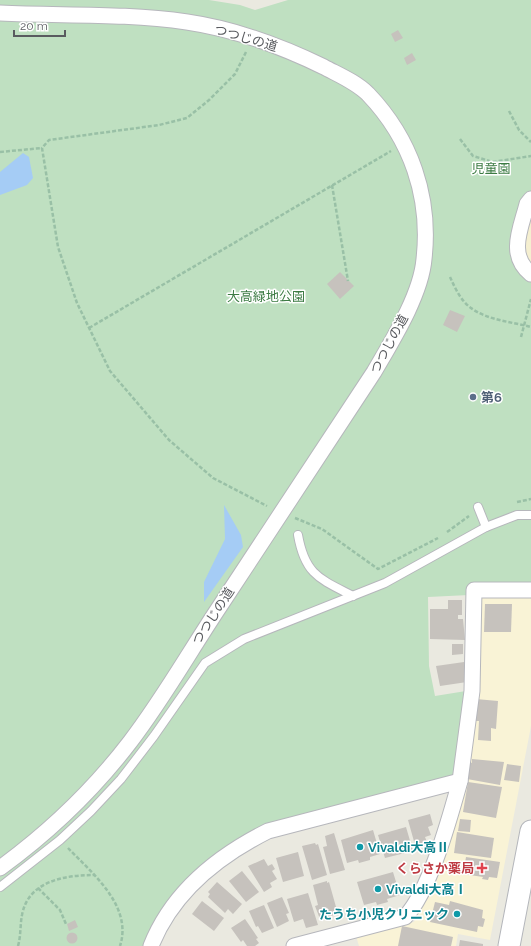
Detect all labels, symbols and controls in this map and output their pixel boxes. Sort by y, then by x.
scale bar [14,12,65,38]
text: 20 m [20,19,48,33]
street label: つつじの道 [213,22,279,54]
park label: 児童園 [471,161,511,176]
park label: 大高緑地公園 [227,289,305,304]
street label: つつじの道 [367,312,411,376]
place label: 第6 [481,390,502,405]
marker: 第6 [468,392,478,402]
street label: つつじの道 [189,585,237,647]
place label: Vivaldi大高Ⅱ [368,840,449,855]
marker: Vivaldi大高Ⅱ [355,842,365,852]
place label: くらさか薬局 [396,861,474,876]
marker: くらさか薬局 [477,863,487,873]
place label: Vivaldi大高Ⅰ [386,882,467,897]
marker: Vivaldi大高Ⅰ [373,884,383,894]
place label: たうち小児クリニック [319,907,449,922]
marker: たうち小児クリニック [452,909,462,919]

